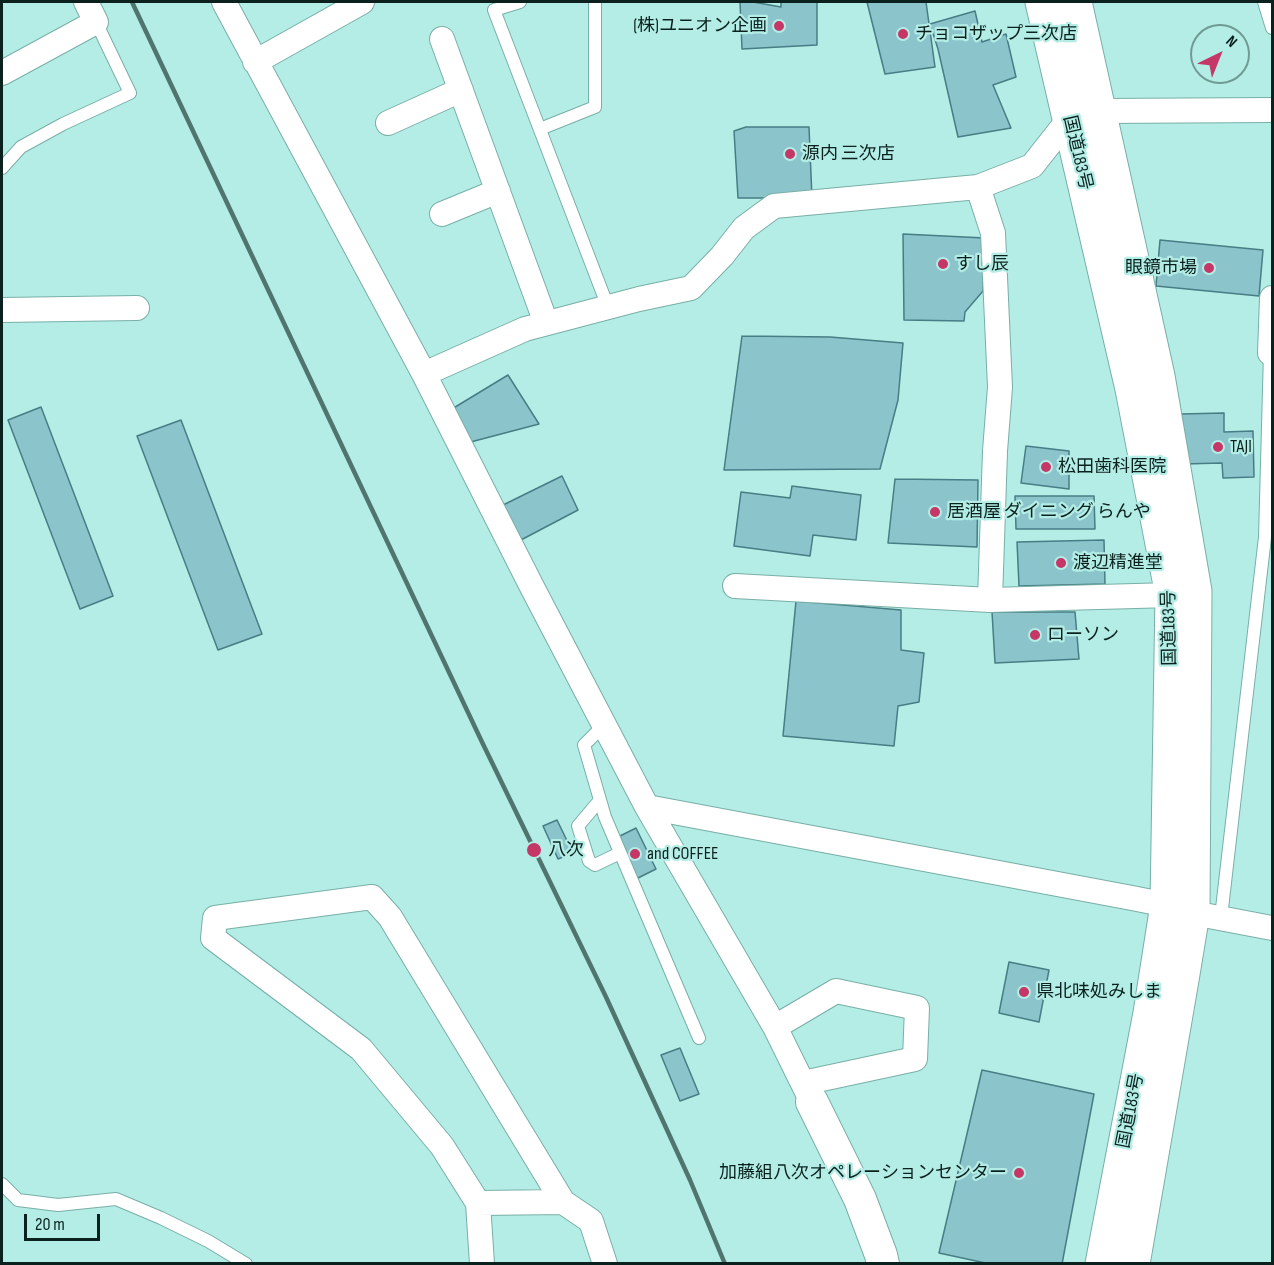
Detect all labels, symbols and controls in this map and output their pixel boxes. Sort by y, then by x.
place label: (株)ユニオン企画 [633,15,767,37]
marker: (株)ユニオン企画 [772,19,786,33]
place label: チョコザップ三次店 [915,23,1077,45]
north arrow [1190,24,1250,84]
marker: チョコザップ三次店 [896,27,910,41]
text: N [1222,32,1241,52]
street label: 国道183号 [1058,114,1096,192]
place label: 源内 三次店 [802,143,895,165]
marker: 源内 三次店 [783,147,797,161]
place label: すし辰 [955,253,1009,275]
marker: すし辰 [936,257,950,271]
place label: 眼鏡市場 [1125,257,1197,279]
marker: 眼鏡市場 [1202,261,1216,275]
place label: TAJI [1230,436,1252,458]
marker: TAJI [1211,440,1225,454]
place label: 松田歯科医院 [1058,456,1166,478]
marker: 松田歯科医院 [1039,460,1053,474]
place label: 居酒屋 ダイニング らんや [947,501,1151,523]
marker: 居酒屋 ダイニング らんや [928,505,942,519]
place label: 渡辺精進堂 [1073,552,1163,574]
marker: 渡辺精進堂 [1054,556,1068,570]
street label: 国道183号 [1159,590,1181,666]
place label: ローソン [1047,624,1119,646]
marker: ローソン [1028,628,1042,642]
place label: 八次 [548,839,584,861]
marker: 八次 [525,841,543,859]
place label: and COFFEE [647,843,719,865]
marker: and COFFEE [628,847,642,861]
place label: 県北味処みしま [1036,981,1162,1003]
marker: 県北味処みしま [1017,985,1031,999]
street label: 国道183号 [1113,1072,1149,1150]
place label: 加藤組八次オペレーションセンター [719,1162,1007,1184]
marker: 加藤組八次オペレーションセンター [1012,1166,1026,1180]
scale bar [27,1202,104,1240]
text: 20 m [35,1214,65,1235]

